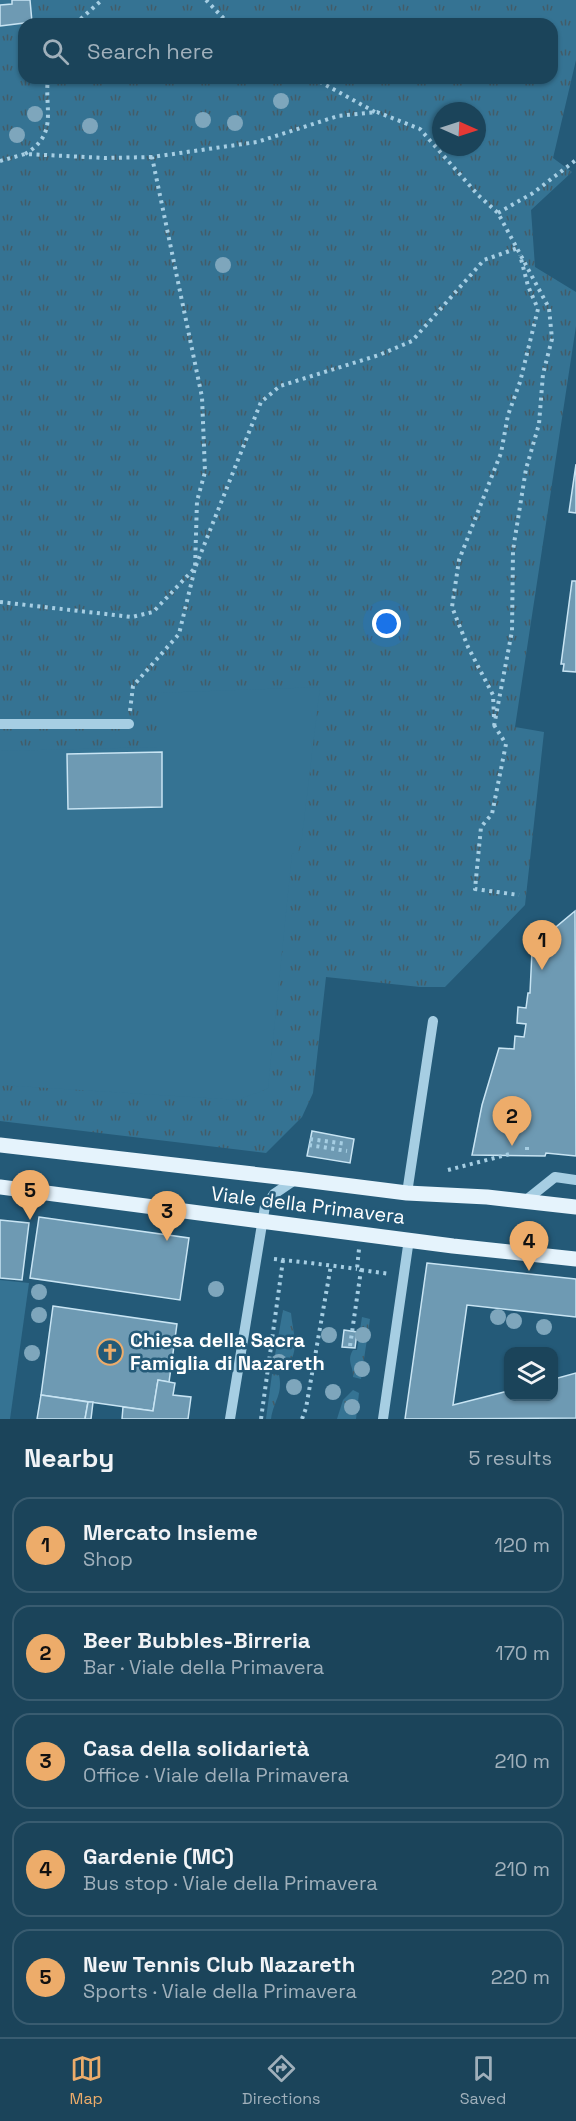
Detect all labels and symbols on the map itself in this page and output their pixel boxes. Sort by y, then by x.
north arrow [432,102,486,156]
your location [372,609,401,638]
pin: 1 [522,920,562,970]
pin: 2 [492,1096,532,1146]
pin: 5 [10,1170,50,1220]
street label: Viale della Primavera [209,1180,407,1230]
pin: 3 [148,1192,186,1241]
pin: 4 [510,1222,548,1271]
place label: Chiesa della Sacra Famiglia di Nazareth [130,1327,325,1376]
church icon: Chiesa della Sacra Famiglia di Nazareth [95,1337,125,1367]

